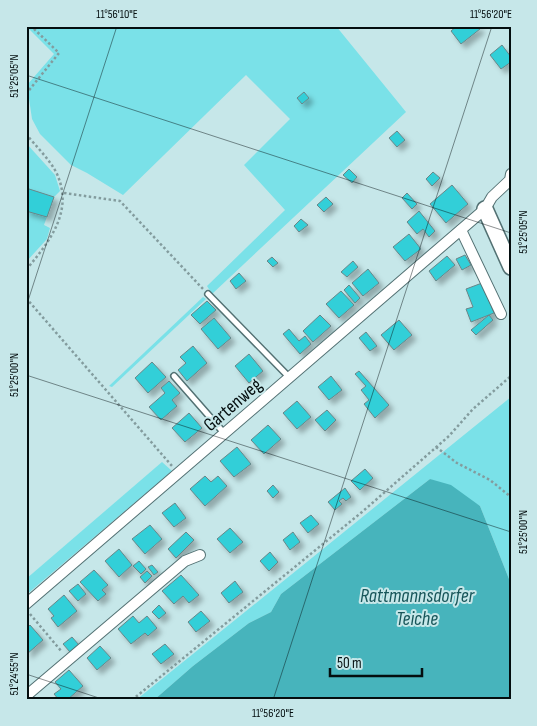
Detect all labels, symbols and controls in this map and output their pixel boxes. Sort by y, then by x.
text: 11°56'10"E [96,7,138,22]
text: 11°56'20"E [470,7,512,22]
text: 51°25'05"N [7,54,22,98]
text: 51°25'05"N [516,210,531,254]
text: 51°25'00"N [7,353,22,397]
street label: Gartenweg [199,373,267,437]
text: 51°25'00"N [516,510,531,554]
water label: Rattmannsdorfer Teiche [360,584,475,631]
scale bar [330,646,422,678]
text: 51°24'55"N [7,652,22,696]
text: 50 m [337,654,362,673]
text: 11°56'20"E [252,706,294,721]

